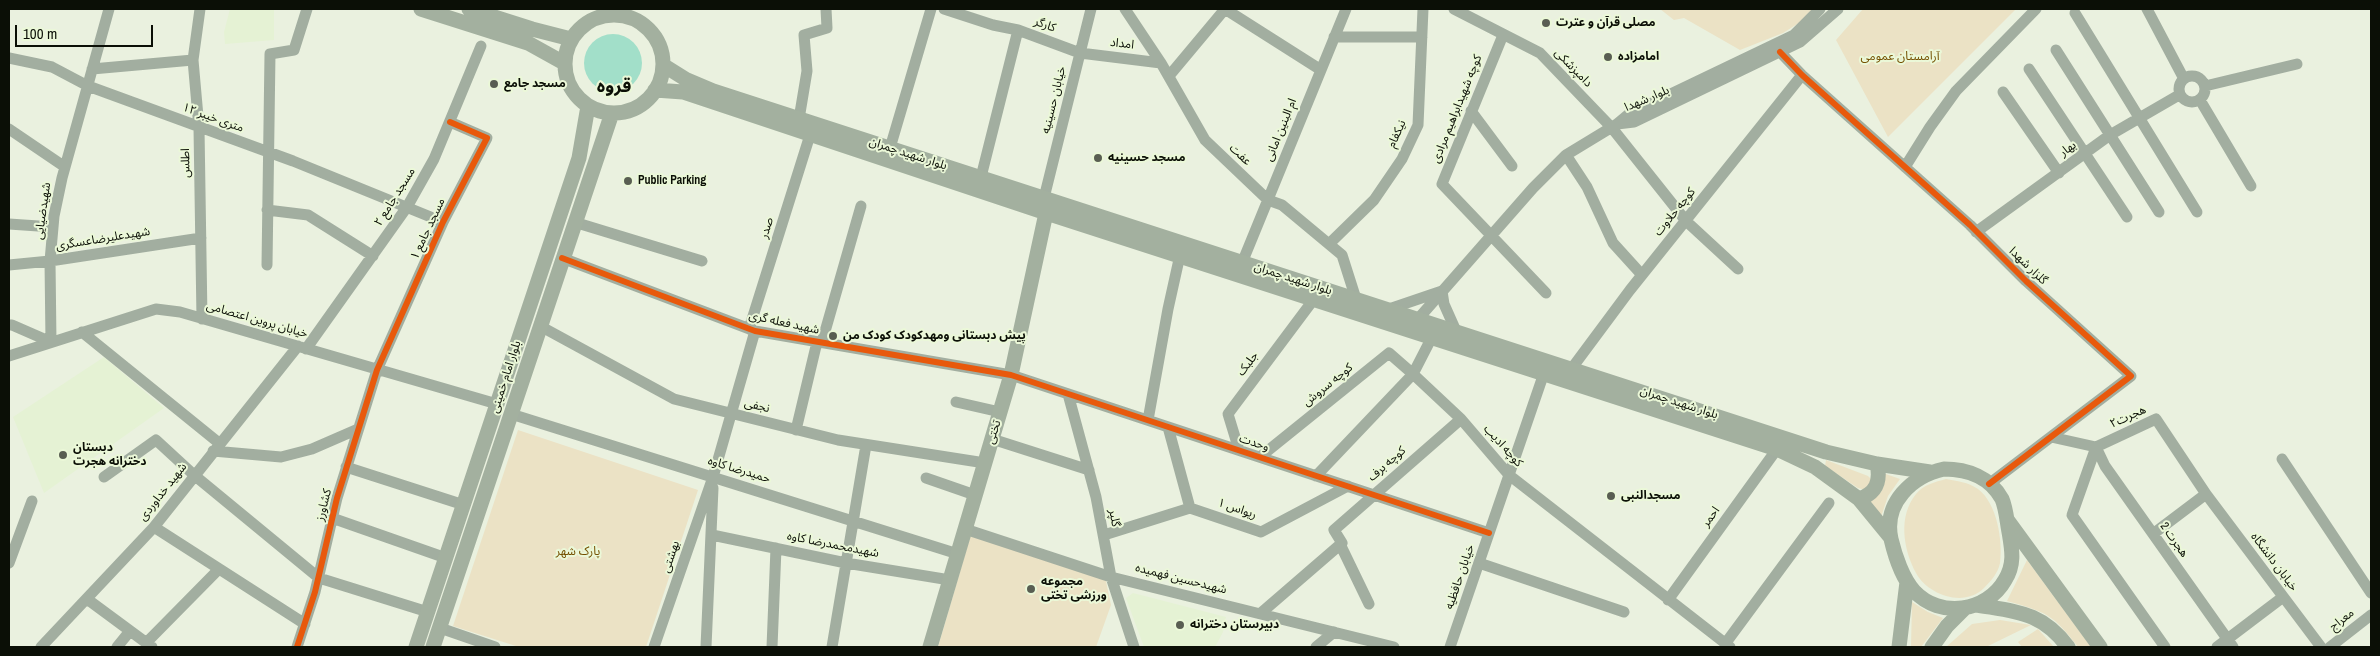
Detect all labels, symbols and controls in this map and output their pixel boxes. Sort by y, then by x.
street label: کارگر [1032,14,1058,36]
scale bar [18,15,155,47]
place label: مصلی قرآن و عترت [1556,16,1656,30]
marker: مصلی قرآن و عترت [1540,17,1552,29]
text: 100 m [23,23,57,44]
street label: امداد [1109,35,1135,53]
street label: دامپزشکی [1551,46,1595,90]
place label: امامزاده [1618,50,1659,64]
park label: آرامستان عمومی [1861,50,1939,64]
marker: امامزاده [1602,51,1614,63]
street label: کوچه شهیدابراهیم مرادی [1429,53,1485,165]
street label: خیابان حسینیه [1039,65,1069,135]
district label: قروه [597,76,631,98]
place label: مسجد جامع [504,77,566,91]
marker: مسجد جامع [488,78,500,90]
street label: بلوار شهدا [1622,83,1672,115]
street label: ام البنین امانی [1262,97,1300,163]
street label: ۱۲ متری خیبر [180,100,246,136]
street label: نیکفام [1385,118,1409,150]
street label: بلوار شهید چمران [867,135,949,173]
street label: بهار [2057,138,2079,160]
street label: عفت [1226,141,1254,169]
street label: اطلس [179,148,193,178]
place label: مسجد حسینیه [1108,151,1186,165]
marker: مسجد حسینیه [1092,152,1104,164]
street label: مسجد جامع ۲ [371,165,419,229]
place label: Public Parking [638,174,706,188]
marker: Public Parking [622,175,634,187]
street label: شهیدضیایی [32,181,54,241]
street label: کوچه حلاوت [1651,185,1699,239]
street label: مسجد جامع ۱ [408,196,448,262]
street label: صدر [757,216,777,240]
street label: شهیدعلیرضاعسگری [55,224,151,254]
street label: گلزار شهدا [2006,244,2050,288]
street label: بلوار شهید چمران [1252,260,1334,298]
street label: خیابان پروین اعتصامی [205,299,309,341]
street label: شهید فعله گری [747,309,821,337]
place label: پیش دبستانی ومهدکودک کودک من [843,329,1026,343]
marker: پیش دبستانی ومهدکودک کودک من [827,330,839,342]
street label: بلوار امام خمینی [488,339,524,415]
street label: جلبک [1234,349,1262,379]
street label: کوچه سروش [1300,360,1356,410]
street label: بلوار شهید چمران [1638,384,1720,422]
street label: نجفی [743,396,771,416]
street label: هجرت۲ [2108,403,2148,431]
street label: تختی [984,418,1004,446]
street label: کوچه ادیب [1480,422,1526,470]
street label: وحدت [1237,431,1271,455]
place label: دبستان دخترانه هجرت [73,441,146,469]
street label: کوچه برف [1365,444,1409,484]
marker: دبستان دخترانه هجرت [57,449,69,461]
street label: حمیدرضا کاوه [706,454,772,486]
street label: شهید خداوردی [136,460,190,524]
street label: کشاورز [313,487,335,523]
place label: مسجدالنبی [1621,489,1681,503]
marker: مسجدالنبی [1605,490,1617,502]
street label: ریواس ۱ [1216,496,1258,522]
street label: احمر [1699,504,1723,530]
street label: گلپر [1105,508,1123,528]
street label: هجرت 2 [2157,520,2191,560]
street label: شهیدمحمدرضا کاوه [786,529,880,561]
street label: خیابان دانشگاه [2247,530,2301,594]
street label: بهشتی [659,539,683,575]
street label: خیابان حافظیه [1442,543,1478,611]
park label: پارک شهر [556,545,600,559]
street label: شهیدحسین فهمیده [1134,561,1228,597]
place label: مجموعه ورزشی تختی [1041,575,1107,603]
marker: مجموعه ورزشی تختی [1025,583,1037,595]
street label: معراج [2327,606,2357,634]
place label: دبیرستان دخترانه [1190,618,1279,632]
marker: دبیرستان دخترانه [1174,619,1186,631]

